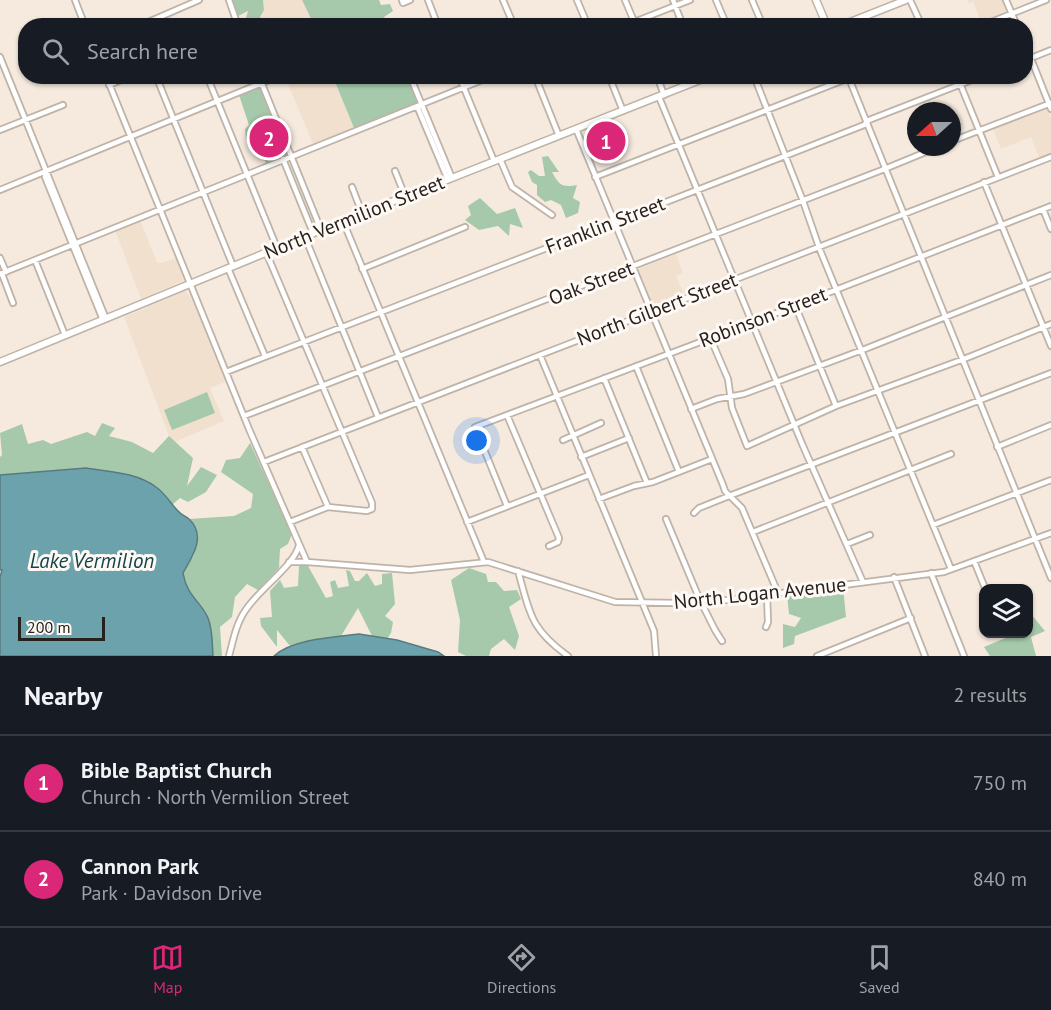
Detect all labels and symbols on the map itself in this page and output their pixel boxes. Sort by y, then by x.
north arrow [907,102,961,156]
pin: 2 [250,116,288,160]
pin: 1 [586,118,626,164]
street label: North Vermilion Street [260,169,448,265]
street label: Franklin Street [541,190,669,260]
street label: Oak Street [545,255,637,311]
street label: North Gilbert Street [573,266,741,352]
street label: Robinson Street [695,281,831,353]
your location [462,426,491,455]
water label: Lake Vermilion [30,547,154,574]
street label: North Logan Avenue [672,571,848,615]
scale bar [18,614,105,642]

